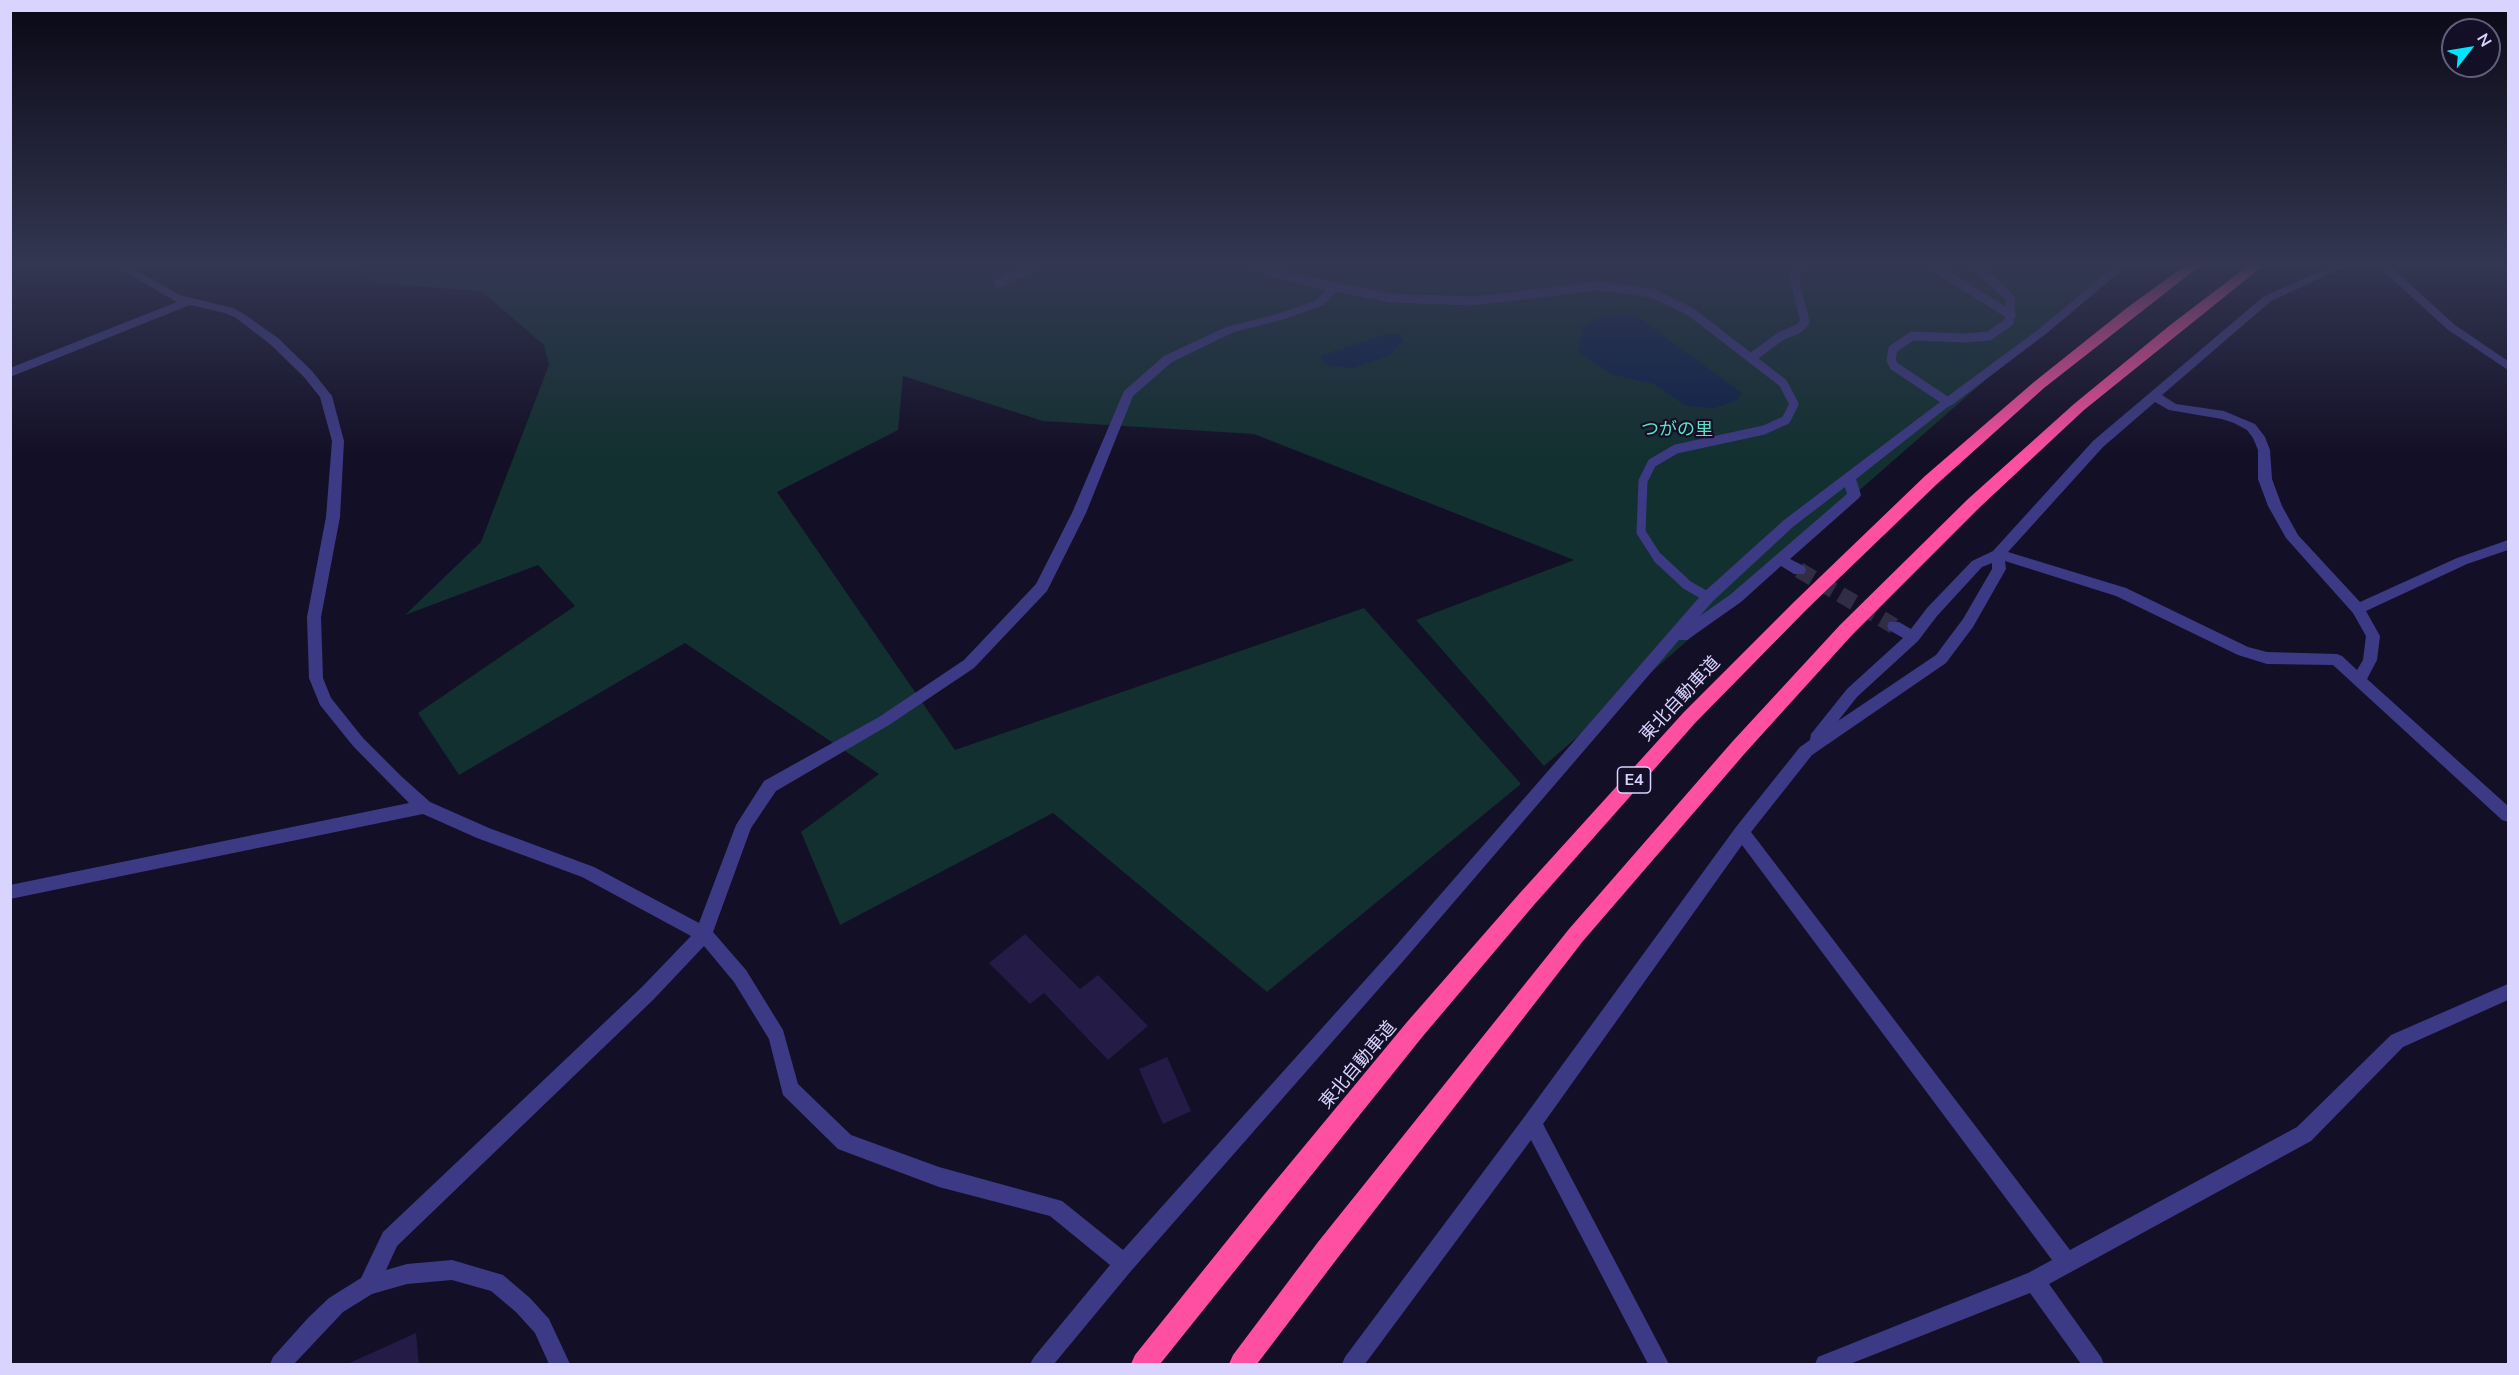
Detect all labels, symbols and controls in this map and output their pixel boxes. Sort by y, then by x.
north arrow [2441,18,2501,78]
text: N [2473,29,2496,50]
park label: つがの里 [1641,419,1713,441]
street label: 東北自動車道 [1635,652,1725,746]
road number: E4 [1618,767,1650,793]
street label: 東北自動車道 [1315,1017,1401,1113]

